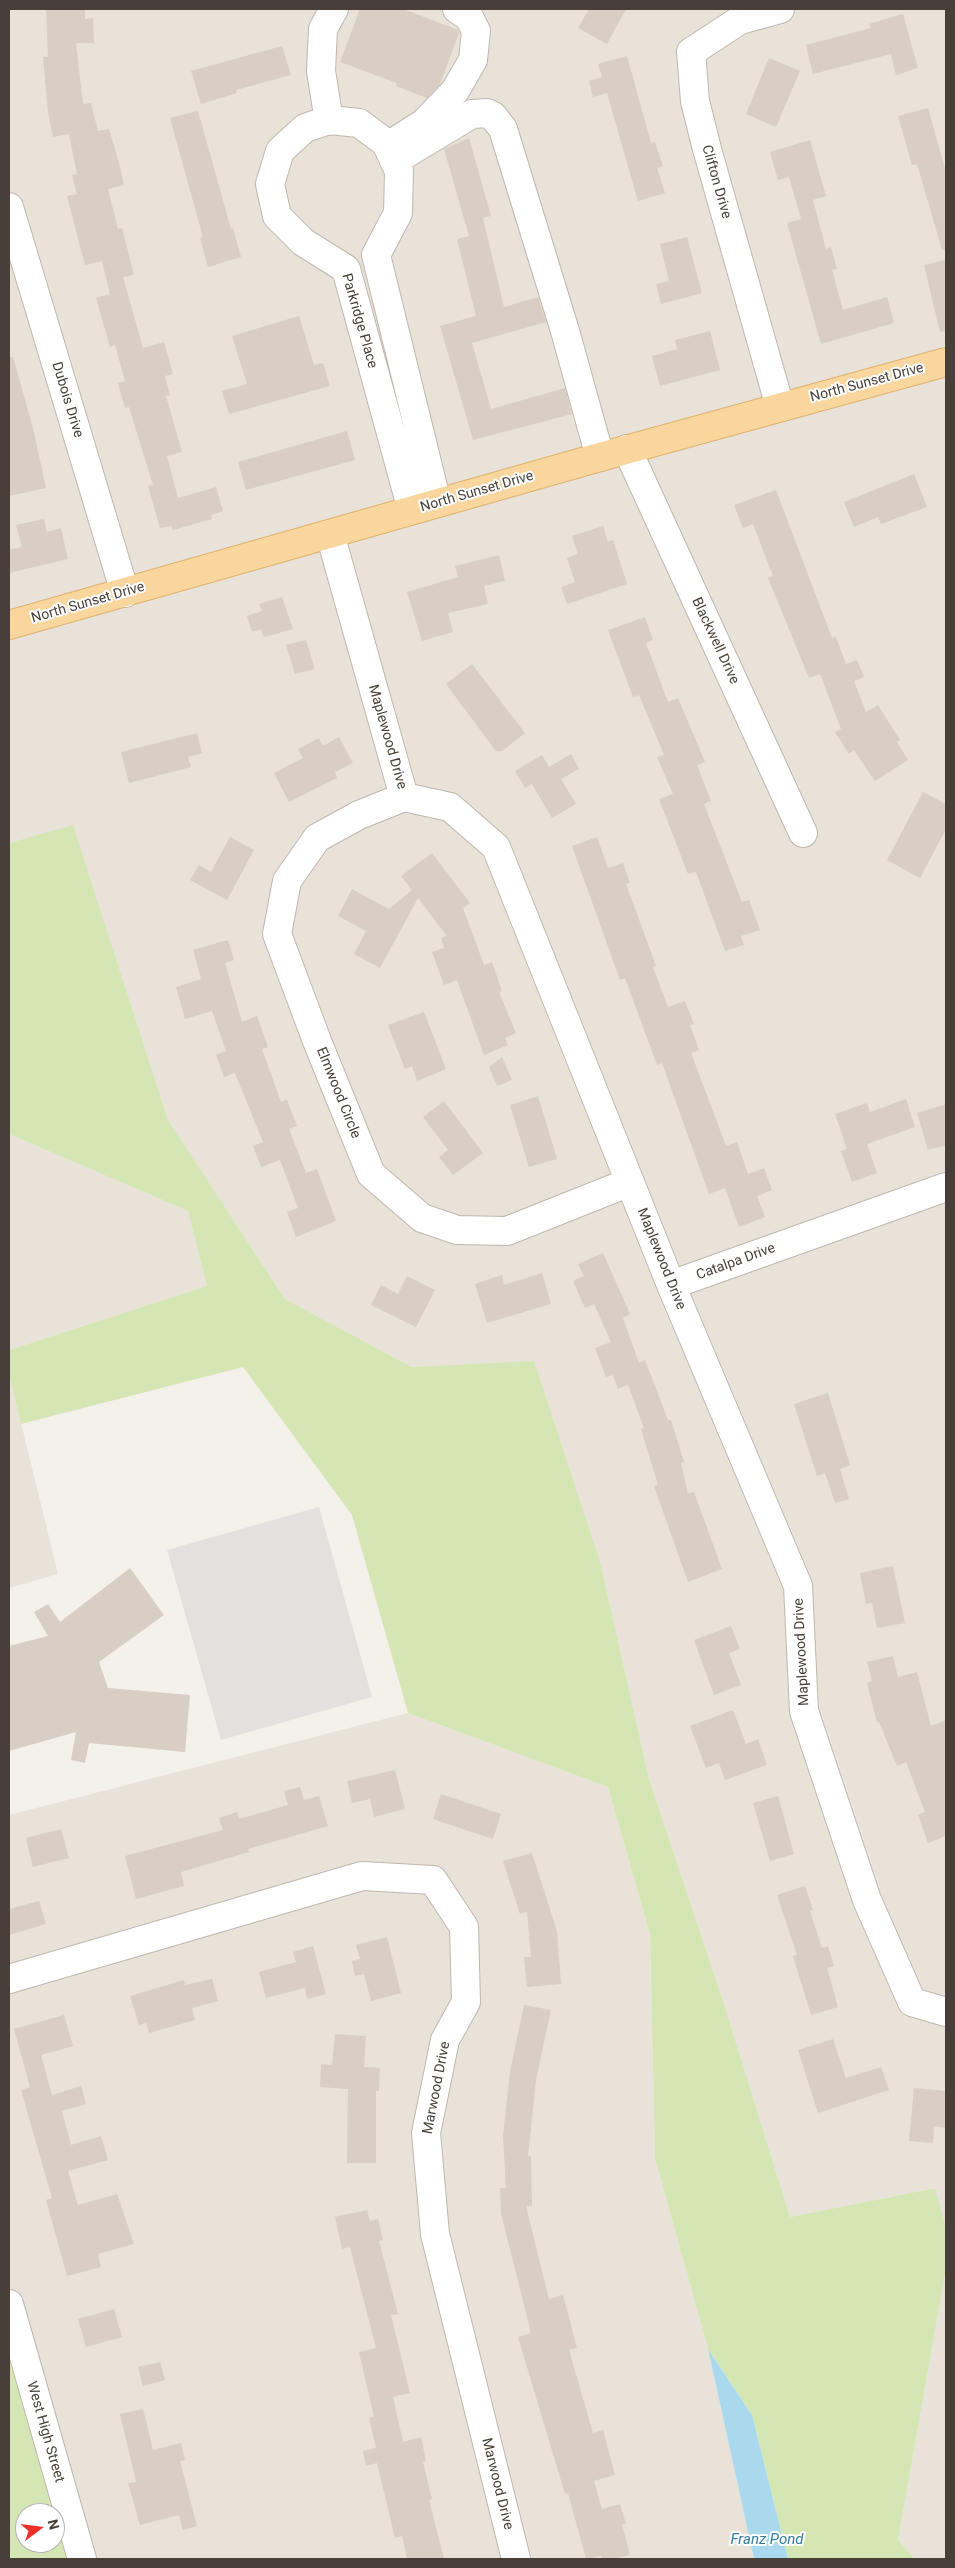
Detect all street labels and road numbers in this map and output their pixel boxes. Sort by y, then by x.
street label: Clifton Drive [697,143,735,221]
street label: Parkridge Place [337,272,381,370]
street label: Dubois Drive [48,360,86,440]
street label: North Sunset Drive [808,360,926,406]
street label: North Sunset Drive [419,468,535,516]
street label: North Sunset Drive [30,579,146,627]
street label: Blackwell Drive [688,595,742,687]
street label: Maplewood Drive [364,683,410,791]
street label: Elmwood Circle [312,1045,364,1141]
street label: Maplewood Drive [633,1206,689,1312]
street label: Catalpa Drive [694,1240,778,1284]
street label: Maplewood Drive [791,1598,813,1706]
street label: Marwood Drive [420,2040,454,2136]
street label: West High Street [23,2380,67,2484]
street label: Marwood Drive [477,2436,517,2532]

